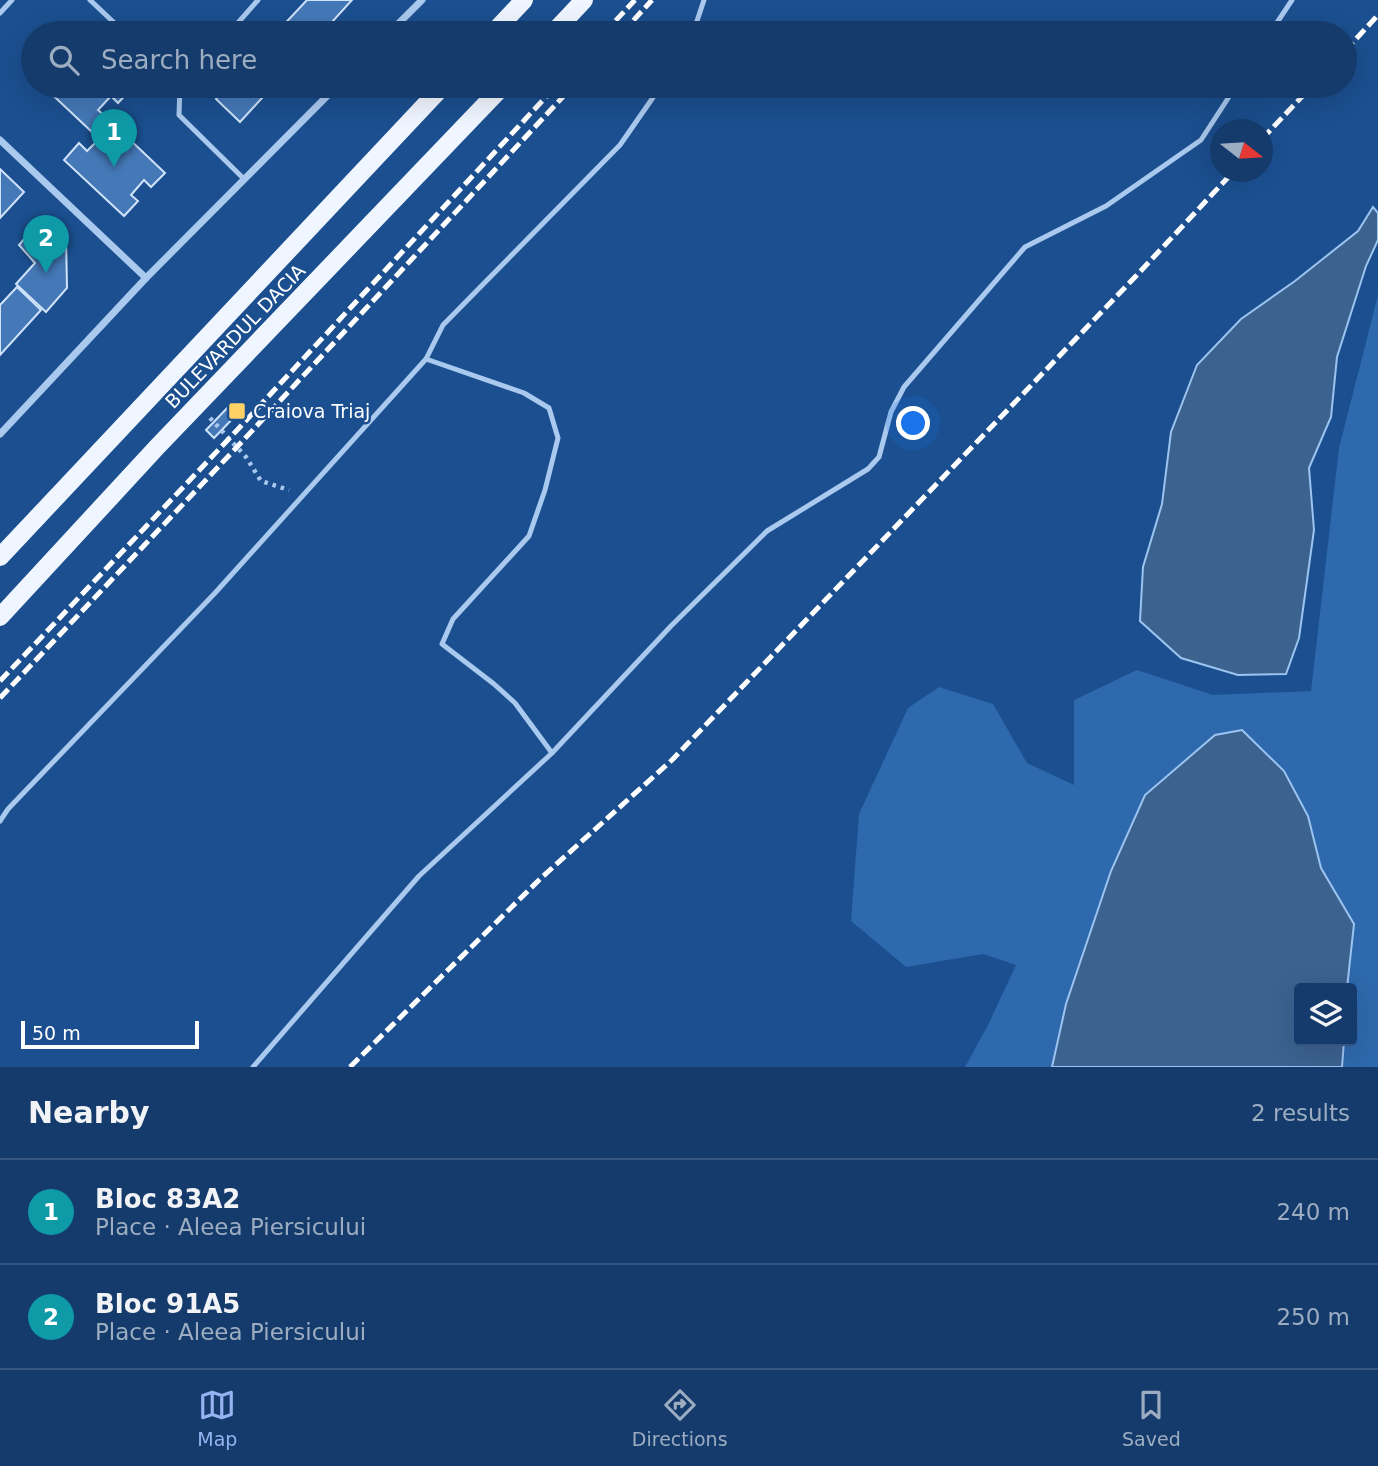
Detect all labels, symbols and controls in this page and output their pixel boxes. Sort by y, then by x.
search box [21,21,1357,98]
icon: search [45,41,83,79]
text: Search here [101,45,257,75]
pin: 1 [91,109,137,167]
north arrow [1210,119,1273,182]
pin: 2 [23,215,69,273]
street label: BULEVARDUL DACIA [161,259,309,413]
place label: Craiova Triaj [253,400,370,422]
marker: Craiova Triaj [227,401,247,421]
your location [896,406,930,440]
map controls [1294,983,1357,1046]
button: layers [1294,983,1357,1046]
scale bar [21,1018,200,1050]
text: 50 m [32,1022,81,1044]
text: Nearby [28,1095,150,1130]
text: 2 results [1251,1100,1350,1126]
text: Bloc 83A2 [95,1184,240,1214]
text: 1 [43,1199,59,1225]
text: 240 m [1276,1199,1350,1225]
text: Place · Aleea Piersicului [95,1214,366,1240]
text: Bloc 91A5 [95,1289,240,1319]
text: 2 [43,1304,59,1330]
text: 250 m [1276,1304,1350,1330]
text: Place · Aleea Piersicului [95,1319,366,1345]
tab: Map [197,1386,237,1450]
tab: Directions [632,1386,728,1450]
tab: Saved [1122,1386,1181,1450]

